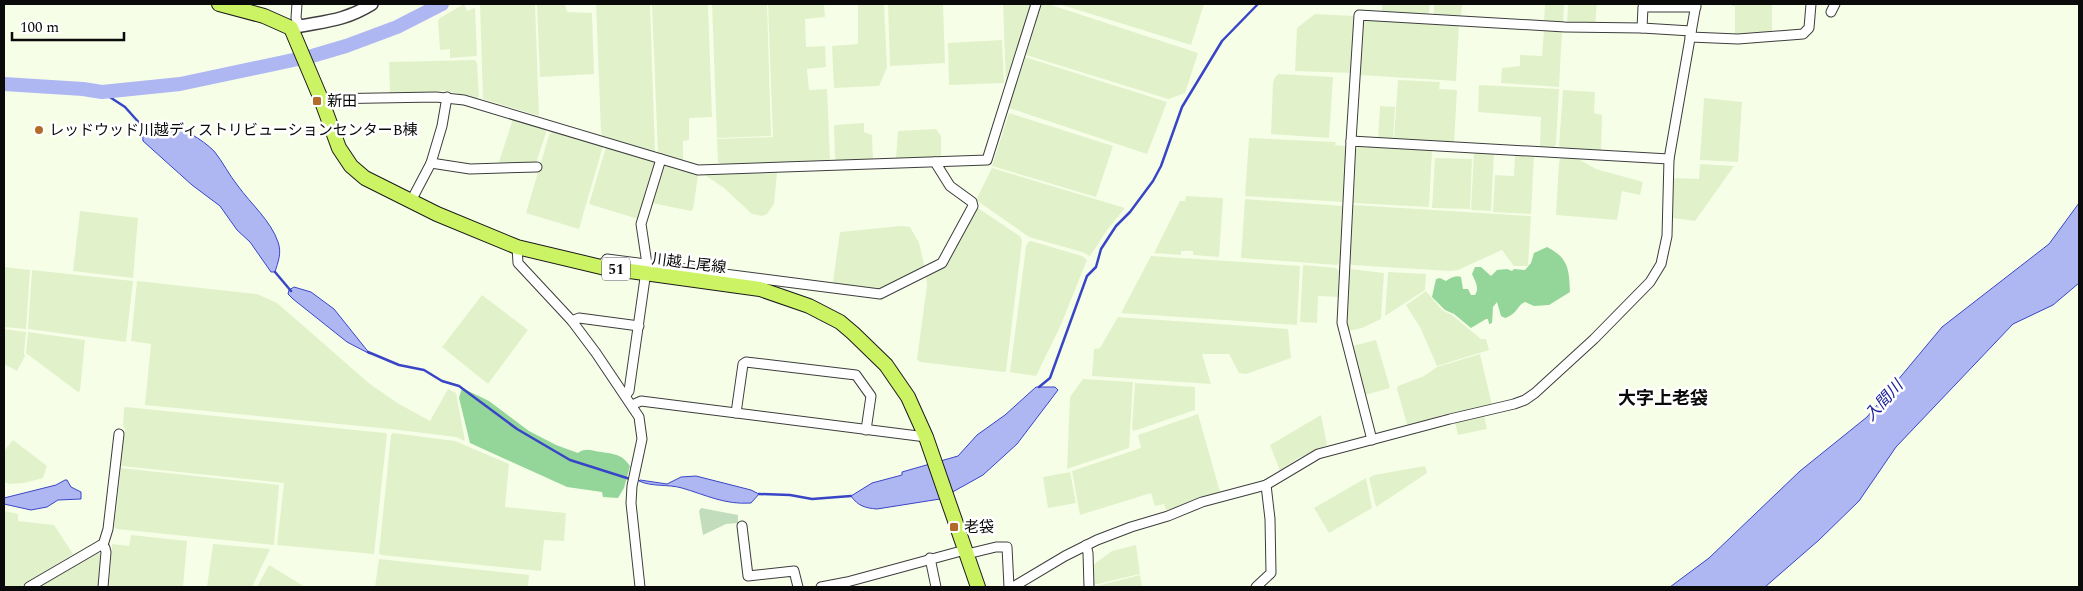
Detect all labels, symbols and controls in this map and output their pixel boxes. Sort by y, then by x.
scale bar [12,10,125,42]
text: 100 m [20,16,59,39]
place label: 新田 [327,90,357,113]
marker: 新田 [311,95,323,107]
place label: レッドウッド川越ディストリビューションセンターB棟 [49,119,418,142]
marker: レッドウッド川越ディストリビューションセンターB棟 [33,124,45,136]
street label: 川越上尾線 [650,248,728,279]
road number: 51 [602,258,630,280]
water label: 入間川 [1859,373,1910,427]
district label: 大字上老袋 [1618,385,1708,412]
place label: 老袋 [964,516,994,539]
marker: 老袋 [948,521,960,533]

